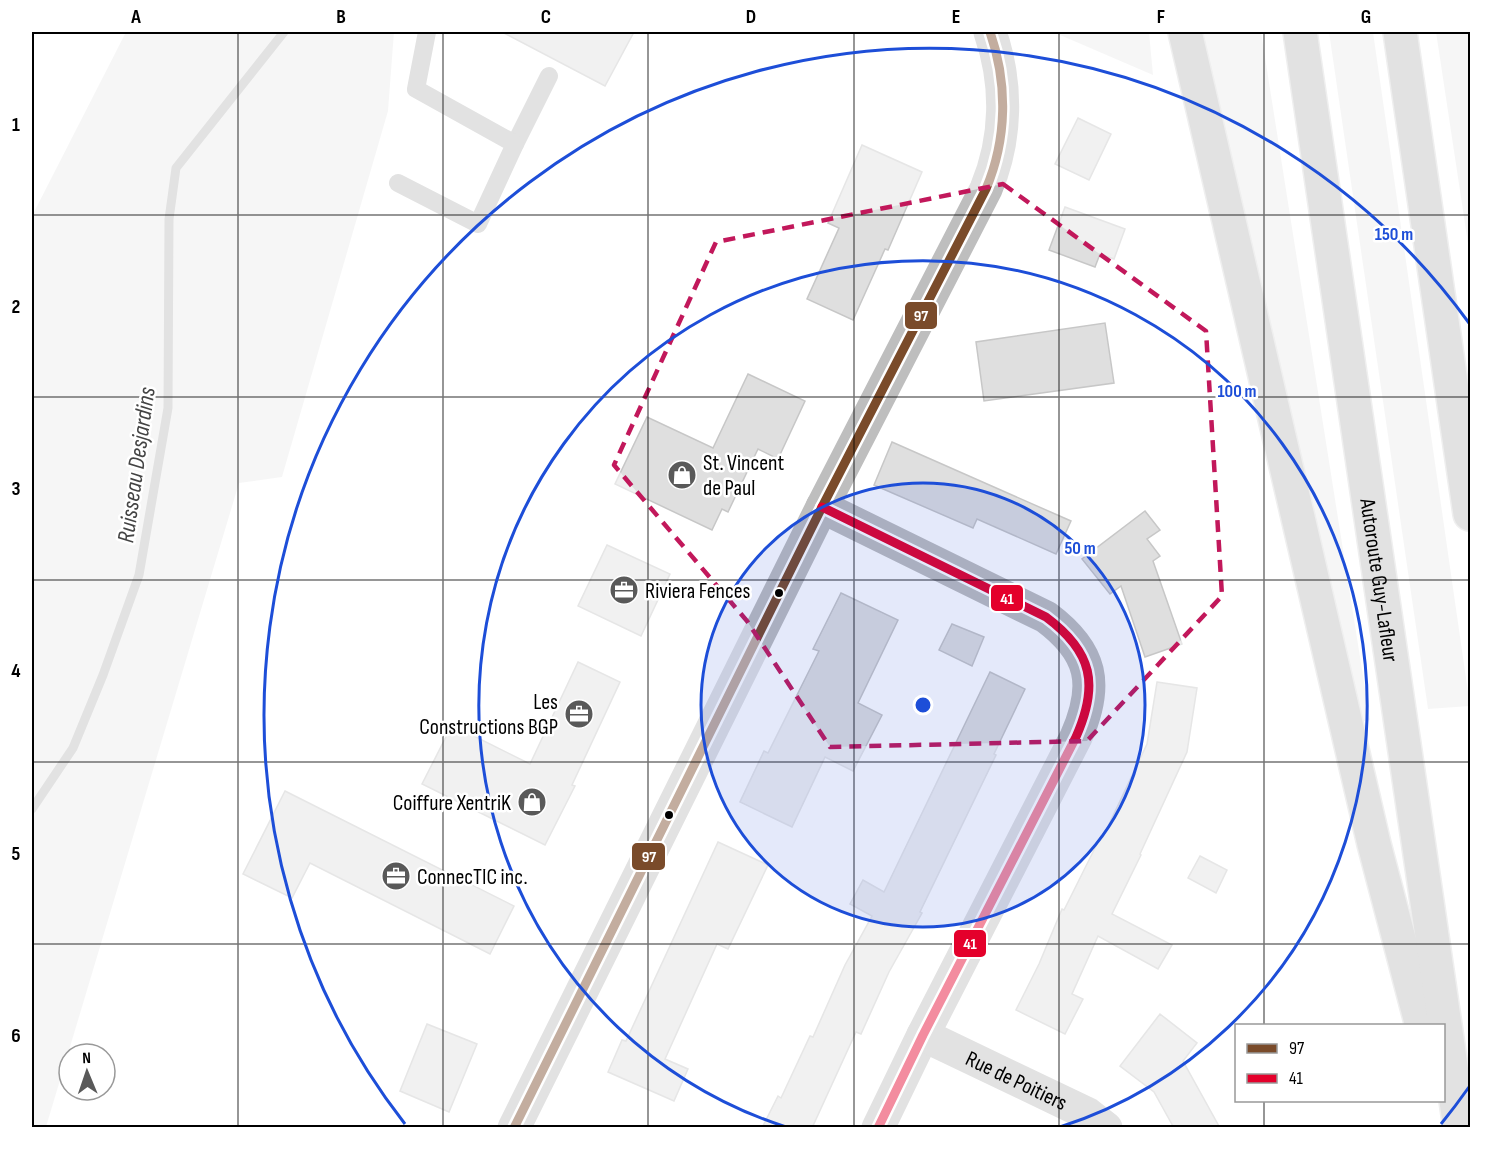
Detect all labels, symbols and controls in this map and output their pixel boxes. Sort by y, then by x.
text: A [130,5,141,29]
text: B [336,5,346,29]
text: C [541,5,551,29]
text: D [746,5,756,29]
text: E [952,5,960,29]
text: F [1157,5,1165,29]
text: G [1361,5,1371,29]
text: 1 [12,113,20,137]
text: 150 m [1375,224,1413,245]
text: 2 [12,295,20,319]
line badge: 97 [904,301,938,330]
text: 97 [914,307,928,326]
text: 100 m [1218,381,1257,402]
water label: Ruisseau Desjardins [111,385,162,545]
place label: St. Vincent de Paul [703,450,785,502]
shop icon: St. Vincent de Paul [666,459,698,491]
text: 3 [12,477,21,501]
street label: Autoroute Guy-Lafleur [1353,496,1404,664]
text: 50 m [1064,538,1096,559]
office icon: Riviera Fences [608,574,640,606]
place label: Riviera Fences [645,578,750,605]
line badge: 41 [990,584,1024,612]
unlabelled marker [773,587,785,599]
text: 41 [1000,590,1015,609]
text: 4 [11,659,21,683]
place label: Les Constructions BGP [419,689,558,741]
centre of rings [913,695,933,715]
office icon: Les Constructions BGP [563,698,595,730]
shop icon: Coiffure XentriK [516,786,548,818]
place label: Coiffure XentriK [393,790,511,817]
unlabelled marker [663,809,675,821]
text: 5 [12,842,21,866]
line badge: 97 [631,842,666,871]
text: 97 [642,848,656,867]
office icon: ConnecTIC inc. [380,860,412,892]
place label: ConnecTIC inc. [417,864,528,891]
line badge: 41 [953,929,987,958]
text: 41 [963,935,978,954]
text: 6 [11,1024,21,1048]
legend [1235,1024,1445,1102]
text: 97 [1289,1038,1305,1059]
north arrow [57,1042,117,1102]
street label: Rue de Poitiers [961,1045,1071,1117]
text: N [82,1049,91,1068]
text: 41 [1289,1068,1304,1089]

